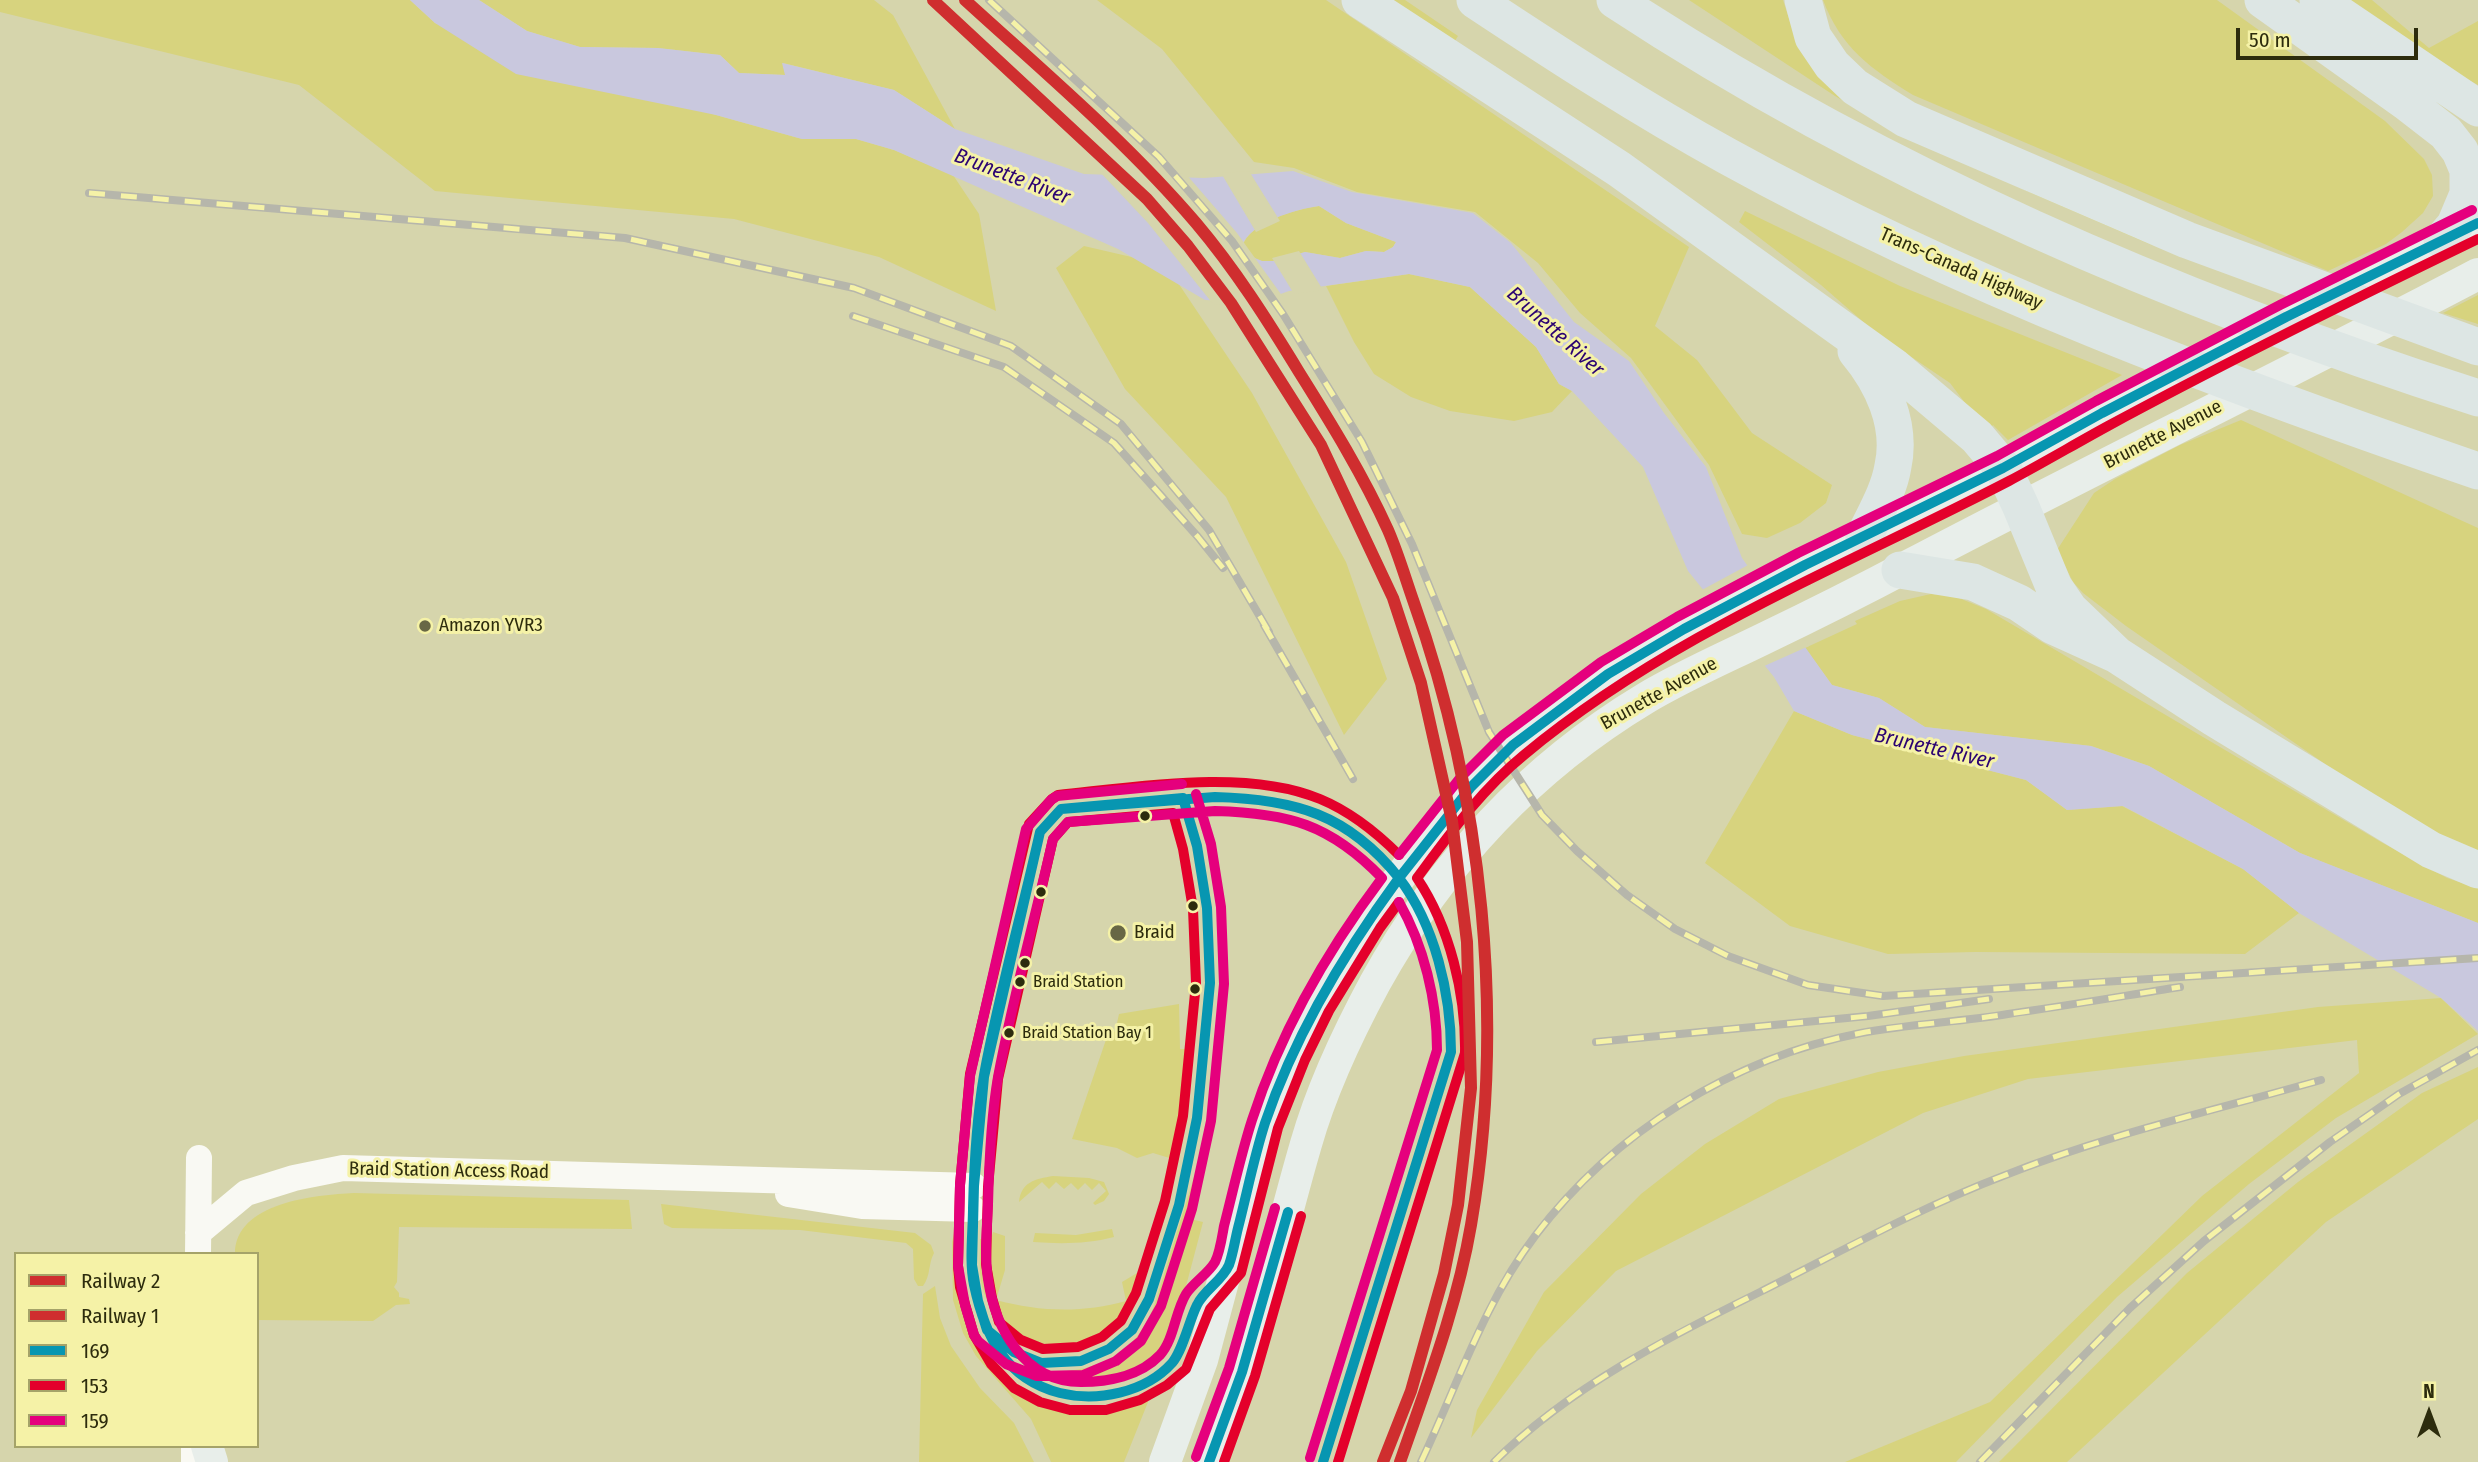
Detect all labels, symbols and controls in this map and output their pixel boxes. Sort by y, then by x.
scale bar [2240,14,2422,58]
text: 50 m [2249,27,2291,53]
water label: Brunette River [951,143,1073,211]
street label: Trans-Canada Highway [1876,223,2046,315]
water label: Brunette River [1501,282,1609,382]
street label: Brunette Avenue [2100,395,2226,475]
place label: Amazon YVR3 [439,615,543,637]
marker: Amazon YVR3 [417,618,433,634]
street label: Brunette Avenue [1597,653,1721,735]
water label: Brunette River [1872,723,1996,775]
unlabelled marker [1138,809,1152,823]
unlabelled marker [1034,885,1048,899]
unlabelled marker [1186,899,1200,913]
place label: Braid [1134,922,1175,944]
marker: Braid [1108,923,1128,943]
unlabelled marker [1018,956,1032,970]
place label: Braid Station [1033,972,1123,992]
marker: Braid Station [1013,975,1027,989]
unlabelled marker [1188,982,1202,996]
place label: Braid Station Bay 1 [1022,1023,1152,1043]
marker: Braid Station Bay 1 [1002,1026,1016,1040]
street label: Braid Station Access Road [349,1158,549,1184]
legend [14,1252,259,1448]
text: Railway 2 [81,1268,160,1294]
text: Railway 1 [81,1303,159,1329]
text: 169 [81,1338,110,1364]
text: 153 [81,1373,108,1399]
north arrow [2394,1378,2464,1448]
text: N [2423,1380,2435,1403]
text: 159 [81,1408,109,1434]

